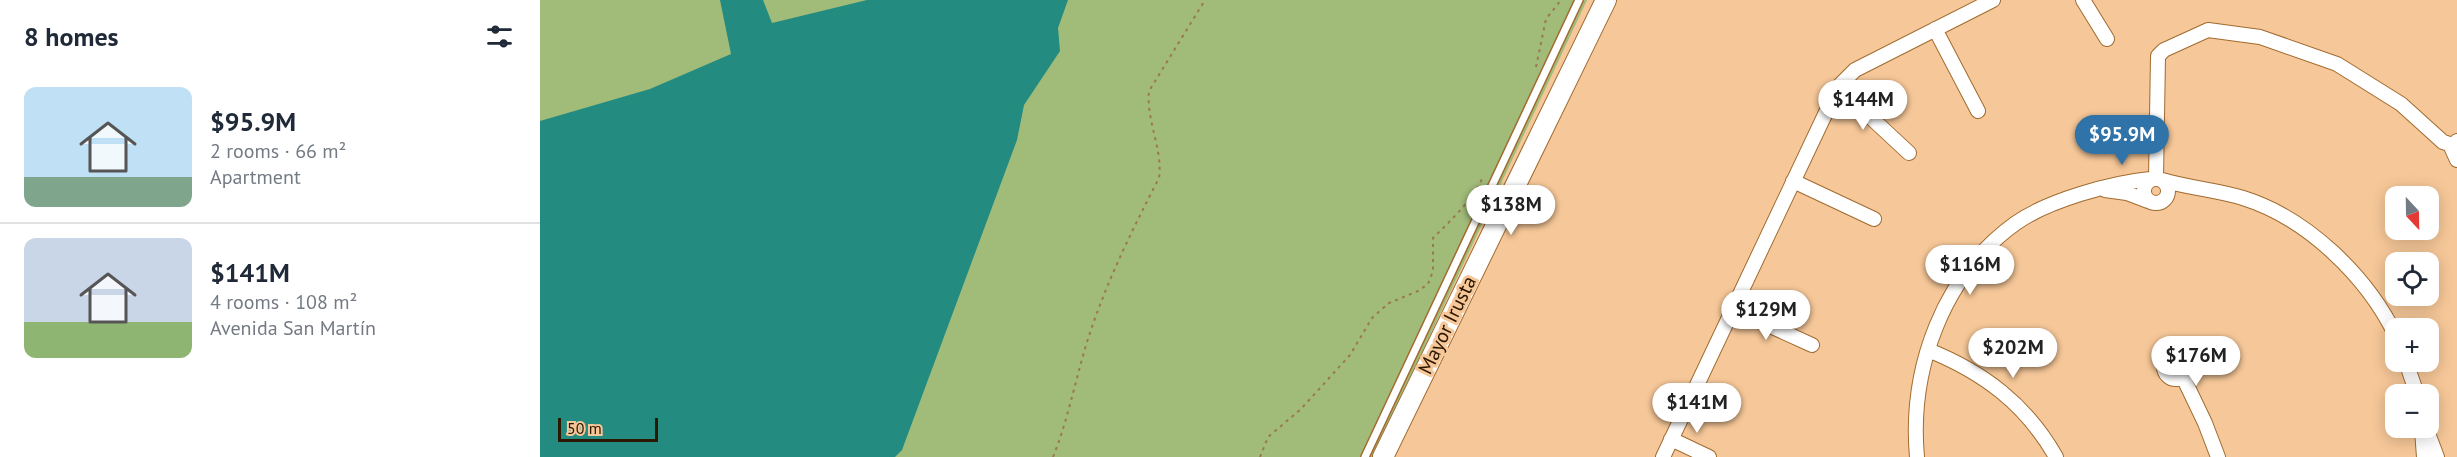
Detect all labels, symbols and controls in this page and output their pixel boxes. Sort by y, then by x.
text: 8 homes [24,20,119,53]
icon: filters [483,20,516,53]
pin: $144M [1821,80,1905,131]
text: $144M [1832,86,1894,112]
text: $95.9M [210,105,296,138]
icon: home [72,111,144,183]
pin: $95.9M [2073,115,2171,166]
text: $95.9M [2089,121,2155,147]
text: 2 rooms · 66 m² [210,138,346,164]
text: Apartment [210,164,301,190]
pin: $138M [1469,185,1553,236]
north arrow [2385,186,2439,240]
map controls [2385,186,2439,438]
text: $138M [1480,191,1542,217]
pin: $116M [1928,245,2012,296]
text: $116M [1939,251,2001,277]
button: locate [2385,252,2439,306]
text: $141M [210,256,290,289]
icon: home [72,262,144,334]
street label: Mayor Irusta [1412,272,1482,378]
text: 4 rooms · 108 m² [210,289,357,315]
pin: $129M [1724,290,1808,341]
text: $129M [1735,296,1797,322]
text: Avenida San Martín [210,315,376,341]
button: + [2385,318,2439,372]
pin: $202M [1971,328,2055,379]
text: $202M [1982,334,2044,360]
pin: $176M [2154,336,2238,387]
text: $176M [2165,342,2227,368]
pin: $141M [1655,383,1739,434]
button: − [2385,384,2439,438]
text: $141M [1666,389,1728,415]
scale bar [558,415,658,442]
text: 50 m [567,418,602,438]

